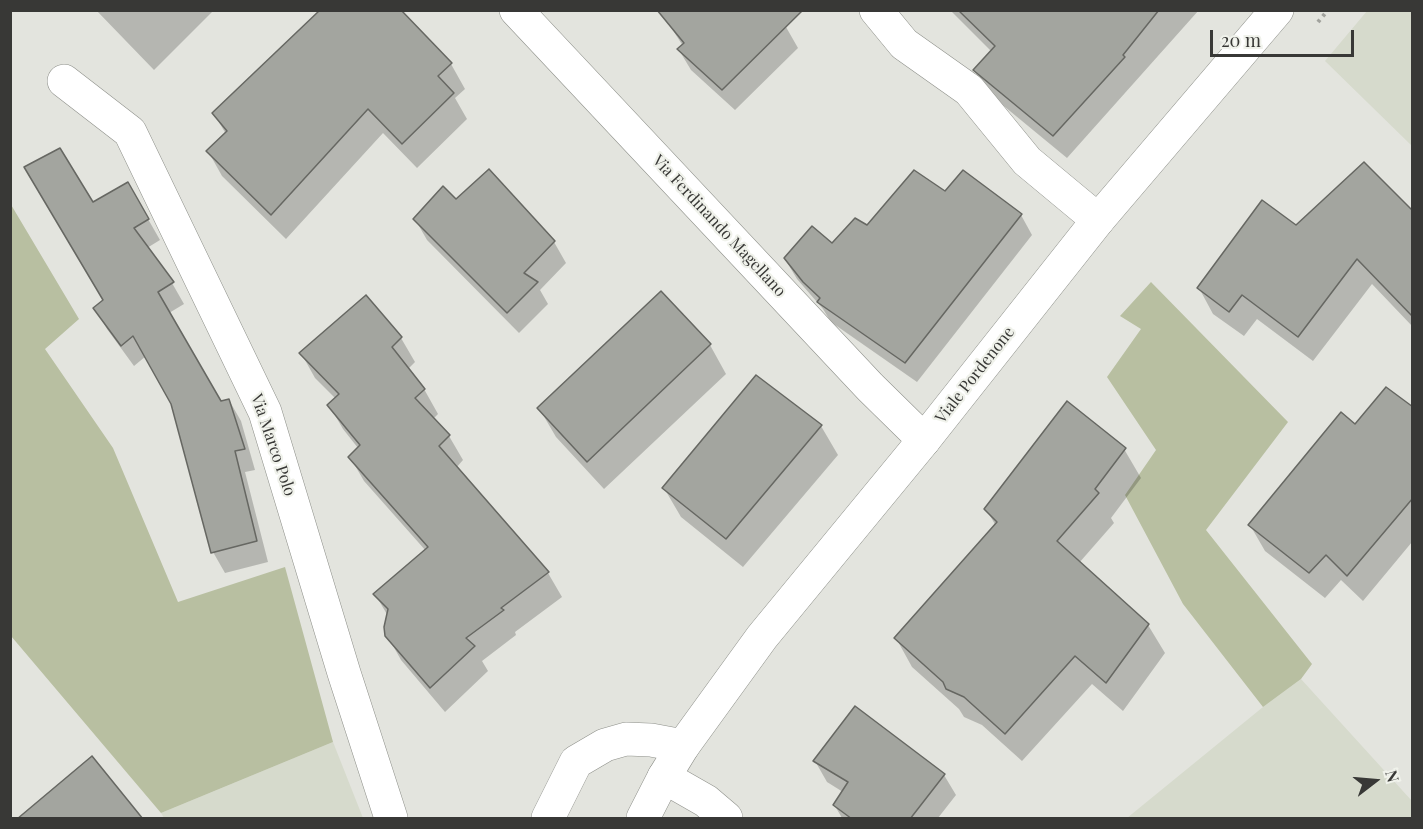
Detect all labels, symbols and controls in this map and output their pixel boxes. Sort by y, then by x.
scale bar [1213,18,1357,56]
text: 20 m [1221,28,1261,52]
street label: Via Ferdinando Magellano [648,151,790,301]
street label: Viale Pordenone [931,323,1019,427]
street label: Via Marco Polo [247,392,299,498]
north arrow [1345,751,1405,811]
text: N [1381,767,1404,784]

